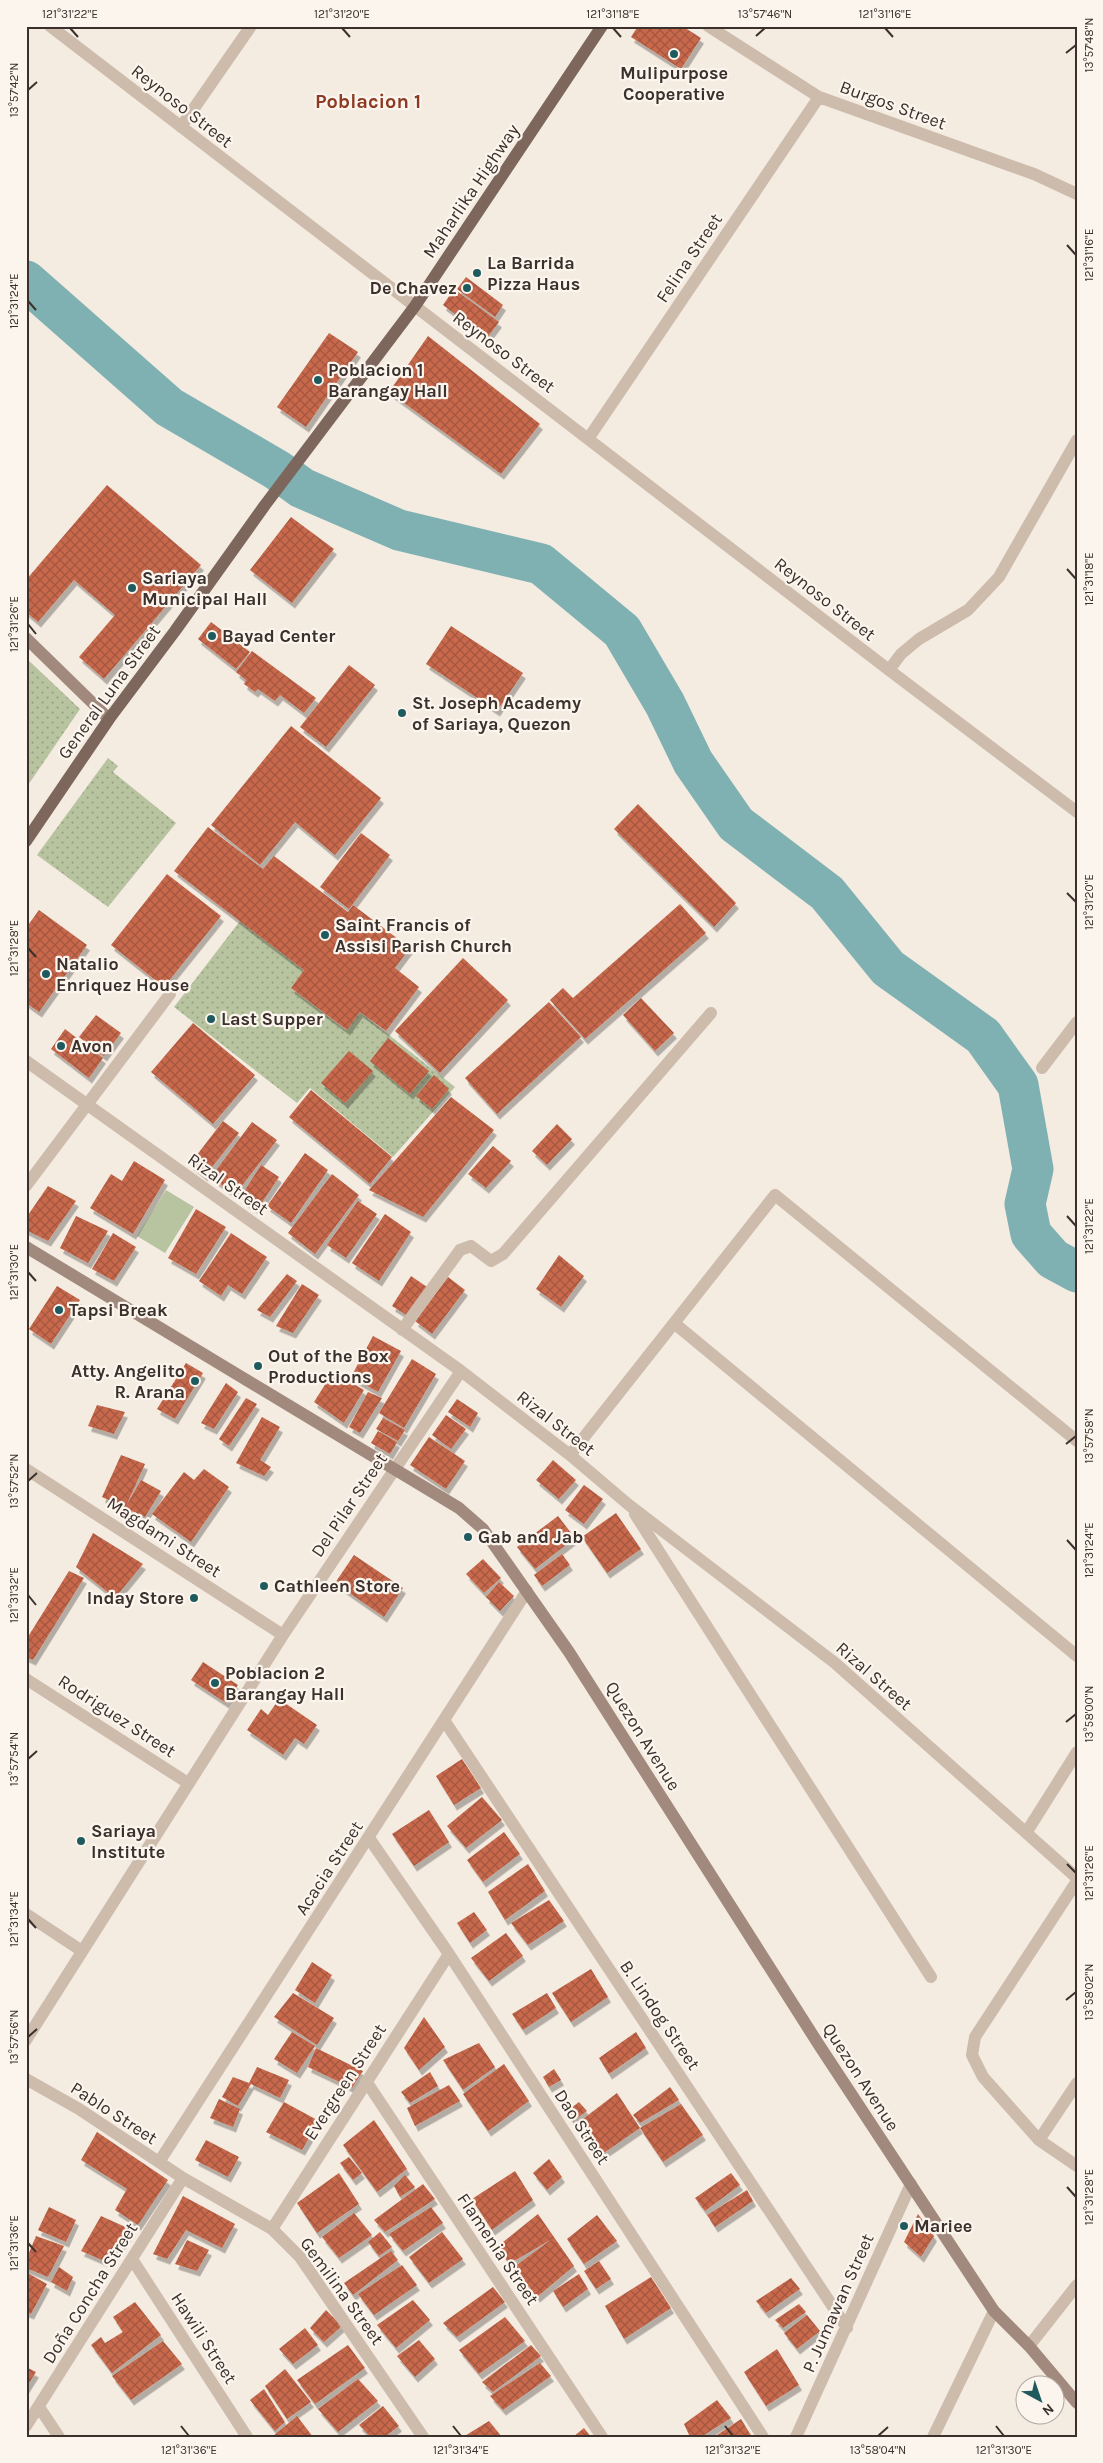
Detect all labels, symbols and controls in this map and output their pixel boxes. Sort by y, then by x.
text: 121°31'22"E [42,7,98,21]
text: 121°31'20"E [314,7,370,21]
text: 121°31'18"E [586,7,640,21]
text: 13°57'46"N [738,7,792,21]
text: 121°31'16"E [859,7,911,21]
text: 13°57'48"N [1082,17,1096,73]
marker: Mulipurpose Cooperative [668,48,680,60]
street label: Reynoso Street [127,60,237,152]
place label: Mulipurpose Cooperative [620,62,728,105]
text: 13°57'42"N [7,63,21,117]
street label: Burgos Street [837,76,949,134]
district label: Poblacion 1 [315,90,421,113]
street label: Maharlika Highway [418,119,524,262]
street label: Felina Street [651,209,727,307]
text: 121°31'16"E [1082,229,1096,281]
place label: La Barrida Pizza Haus [487,252,580,295]
marker: La Barrida Pizza Haus [471,267,483,279]
text: 121°31'24"E [7,273,21,329]
place label: De Chavez [370,277,457,299]
marker: De Chavez [461,282,473,294]
street label: Reynoso Street [449,306,560,398]
place label: Poblacion 1 Barangay Hall [328,359,448,402]
marker: Poblacion 1 Barangay Hall [312,374,324,386]
text: 121°31'18"E [1082,552,1096,606]
street label: Reynoso Street [770,553,880,645]
place label: Sariaya Municipal Hall [142,567,267,610]
marker: Sariaya Municipal Hall [126,582,138,594]
text: 121°31'26"E [7,596,21,652]
street label: General Luna Street [53,620,165,763]
place label: Bayad Center [222,625,335,647]
marker: Bayad Center [206,630,218,642]
place label: St. Joseph Academy of Sariaya, Quezon [412,692,581,735]
marker: St. Joseph Academy of Sariaya, Quezon [396,707,408,719]
text: 121°31'20"E [1082,874,1096,930]
place label: Saint Francis of Assisi Parish Church [335,914,512,957]
text: 121°31'28"E [7,920,21,976]
marker: Saint Francis of Assisi Parish Church [319,929,331,941]
place label: Natalio Enriquez House [56,953,189,996]
marker: Natalio Enriquez House [40,968,52,980]
place label: Last Supper [221,1008,323,1030]
marker: Last Supper [205,1013,217,1025]
place label: Avon [71,1035,113,1057]
marker: Avon [55,1040,67,1052]
street label: Rizal Street [183,1148,273,1220]
text: 121°31'22"E [1082,1198,1096,1254]
text: 121°31'30"E [7,1244,21,1300]
place label: Tapsi Break [69,1299,168,1321]
marker: Tapsi Break [53,1304,65,1316]
place label: Out of the Box Productions [268,1345,389,1388]
place label: Atty. Angelito R. Arana [71,1360,185,1403]
marker: Out of the Box Productions [252,1360,264,1372]
marker: Atty. Angelito R. Arana [189,1375,201,1387]
street label: Rizal Street [512,1386,600,1461]
text: 13°57'58"N [1082,1408,1096,1464]
street label: Del Pilar Street [306,1449,392,1561]
text: 13°57'52"N [7,1454,21,1508]
street label: Magdami Street [103,1492,225,1582]
text: 121°31'24"E [1082,1522,1096,1578]
place label: Gab and Jab [478,1526,583,1548]
marker: Gab and Jab [462,1531,474,1543]
text: 121°31'32"E [7,1567,21,1623]
place label: Cathleen Store [274,1575,400,1597]
marker: Cathleen Store [258,1580,270,1592]
place label: Inday Store [87,1587,184,1609]
marker: Inday Store [188,1592,200,1604]
street label: Rizal Street [831,1637,917,1715]
place label: Poblacion 2 Barangay Hall [225,1662,345,1705]
street label: Rodriguez Street [54,1670,180,1762]
marker: Poblacion 2 Barangay Hall [209,1677,221,1689]
street label: Quezon Avenue [601,1677,685,1795]
text: 13°58'00"N [1082,1685,1096,1743]
text: 13°57'54"N [7,1732,21,1786]
street label: Acacia Street [290,1817,368,1919]
place label: Sariaya Institute [91,1820,165,1863]
marker: Sariaya Institute [75,1835,87,1847]
text: 121°31'26"E [1082,1845,1096,1901]
text: 121°31'34"E [7,1891,21,1947]
street label: B. Lindog Street [615,1956,705,2074]
text: 13°58'02"N [1082,1964,1096,2020]
text: 13°57'56"N [7,2010,21,2064]
street label: Evergreen Street [299,2019,391,2144]
street label: Quezon Avenue [818,2019,904,2135]
street label: Pablo Street [66,2077,162,2149]
street label: Dao Street [550,2085,615,2169]
text: 121°31'28"E [1082,2169,1096,2225]
street label: Flamenia Street [452,2189,544,2309]
text: 121°31'36"E [7,2215,21,2271]
place label: Mariee [914,2215,972,2237]
street label: Doña Concha Street [38,2218,142,2368]
marker: Mariee [898,2220,910,2232]
street label: P. Jumawan Street [797,2230,879,2376]
street label: Gemilina Street [296,2233,389,2349]
street label: Hawili Street [166,2288,242,2388]
north arrow [1016,2376,1066,2426]
text: N [1039,2400,1057,2419]
text: 121°31'36"E [161,2443,217,2457]
text: 121°31'34"E [433,2443,489,2457]
text: 121°31'32"E [705,2443,761,2457]
text: 13°58'04"N [850,2443,906,2457]
text: 121°31'30"E [976,2443,1032,2457]

